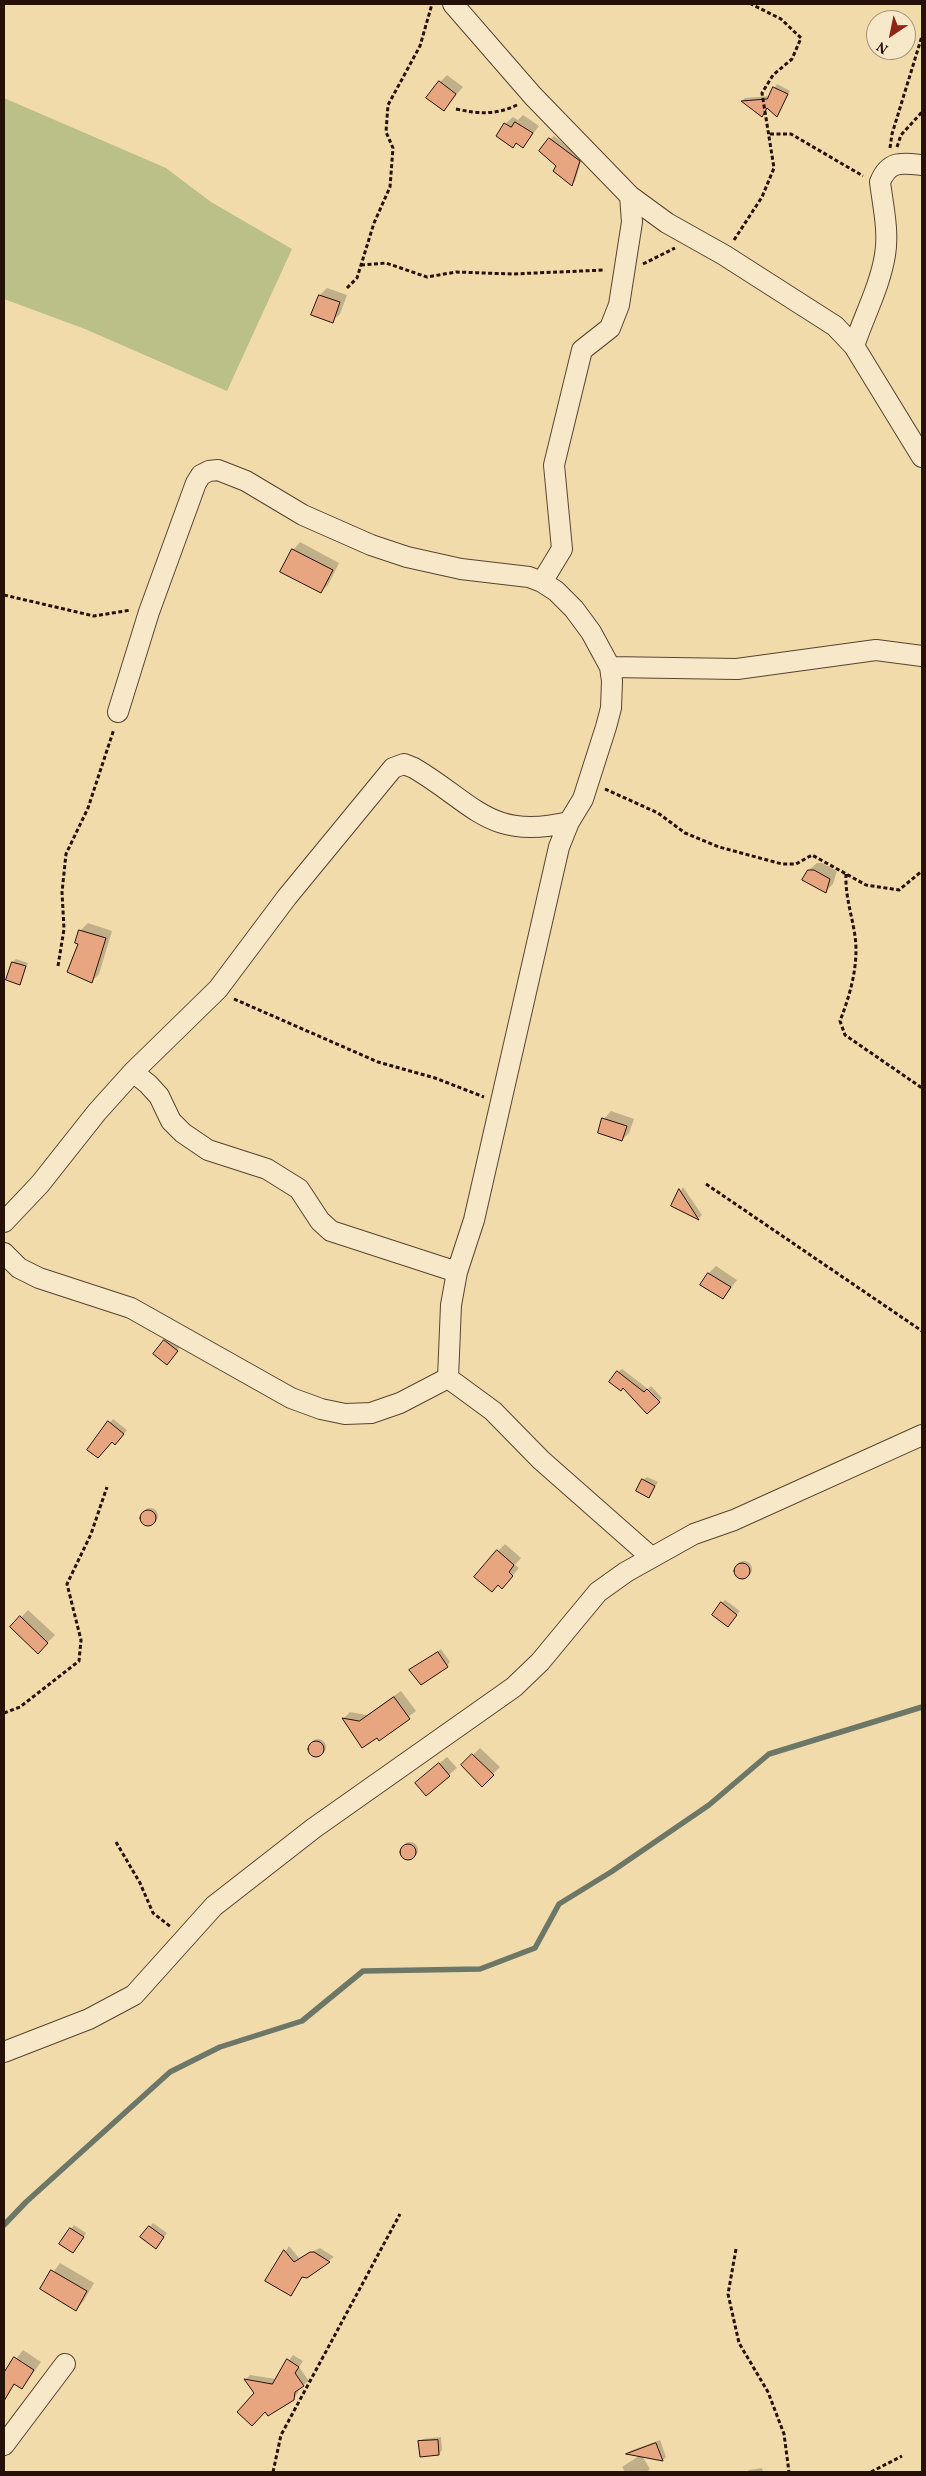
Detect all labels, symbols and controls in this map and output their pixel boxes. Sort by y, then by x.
north arrow [866,10,916,60]
text: N [873,36,892,58]

